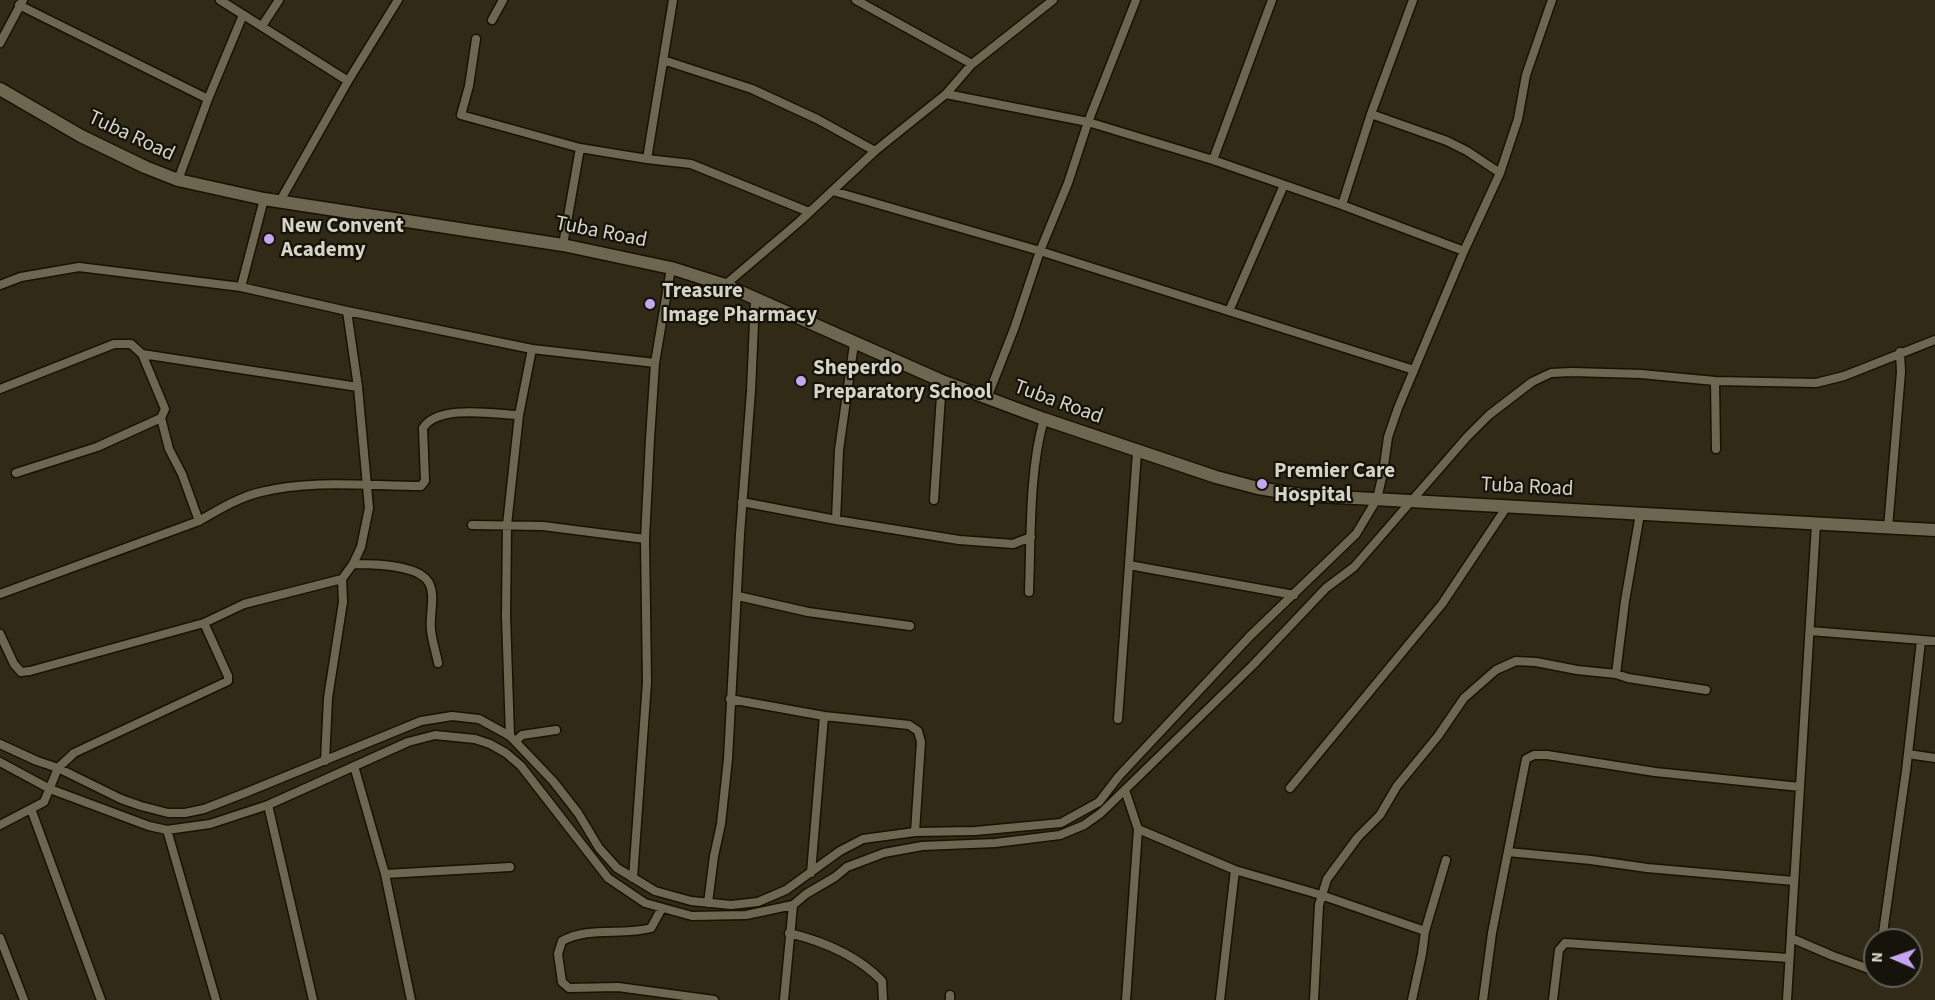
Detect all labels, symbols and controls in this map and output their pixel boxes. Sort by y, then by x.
street label: Tuba Road [84,106,178,168]
street label: Tuba Road [553,212,649,254]
place label: New Convent Academy [281,214,404,264]
marker: New Convent Academy [262,232,276,246]
place label: Treasure Image Pharmacy [662,279,817,329]
marker: Treasure Image Pharmacy [643,297,657,311]
place label: Sheperdo Preparatory School [813,356,992,406]
marker: Sheperdo Preparatory School [794,374,808,388]
street label: Tuba Road [1010,375,1106,431]
place label: Premier Care Hospital [1274,459,1395,509]
street label: Tuba Road [1480,473,1574,503]
marker: Premier Care Hospital [1255,477,1269,491]
north arrow [1863,928,1923,988]
text: N [1866,952,1888,963]

